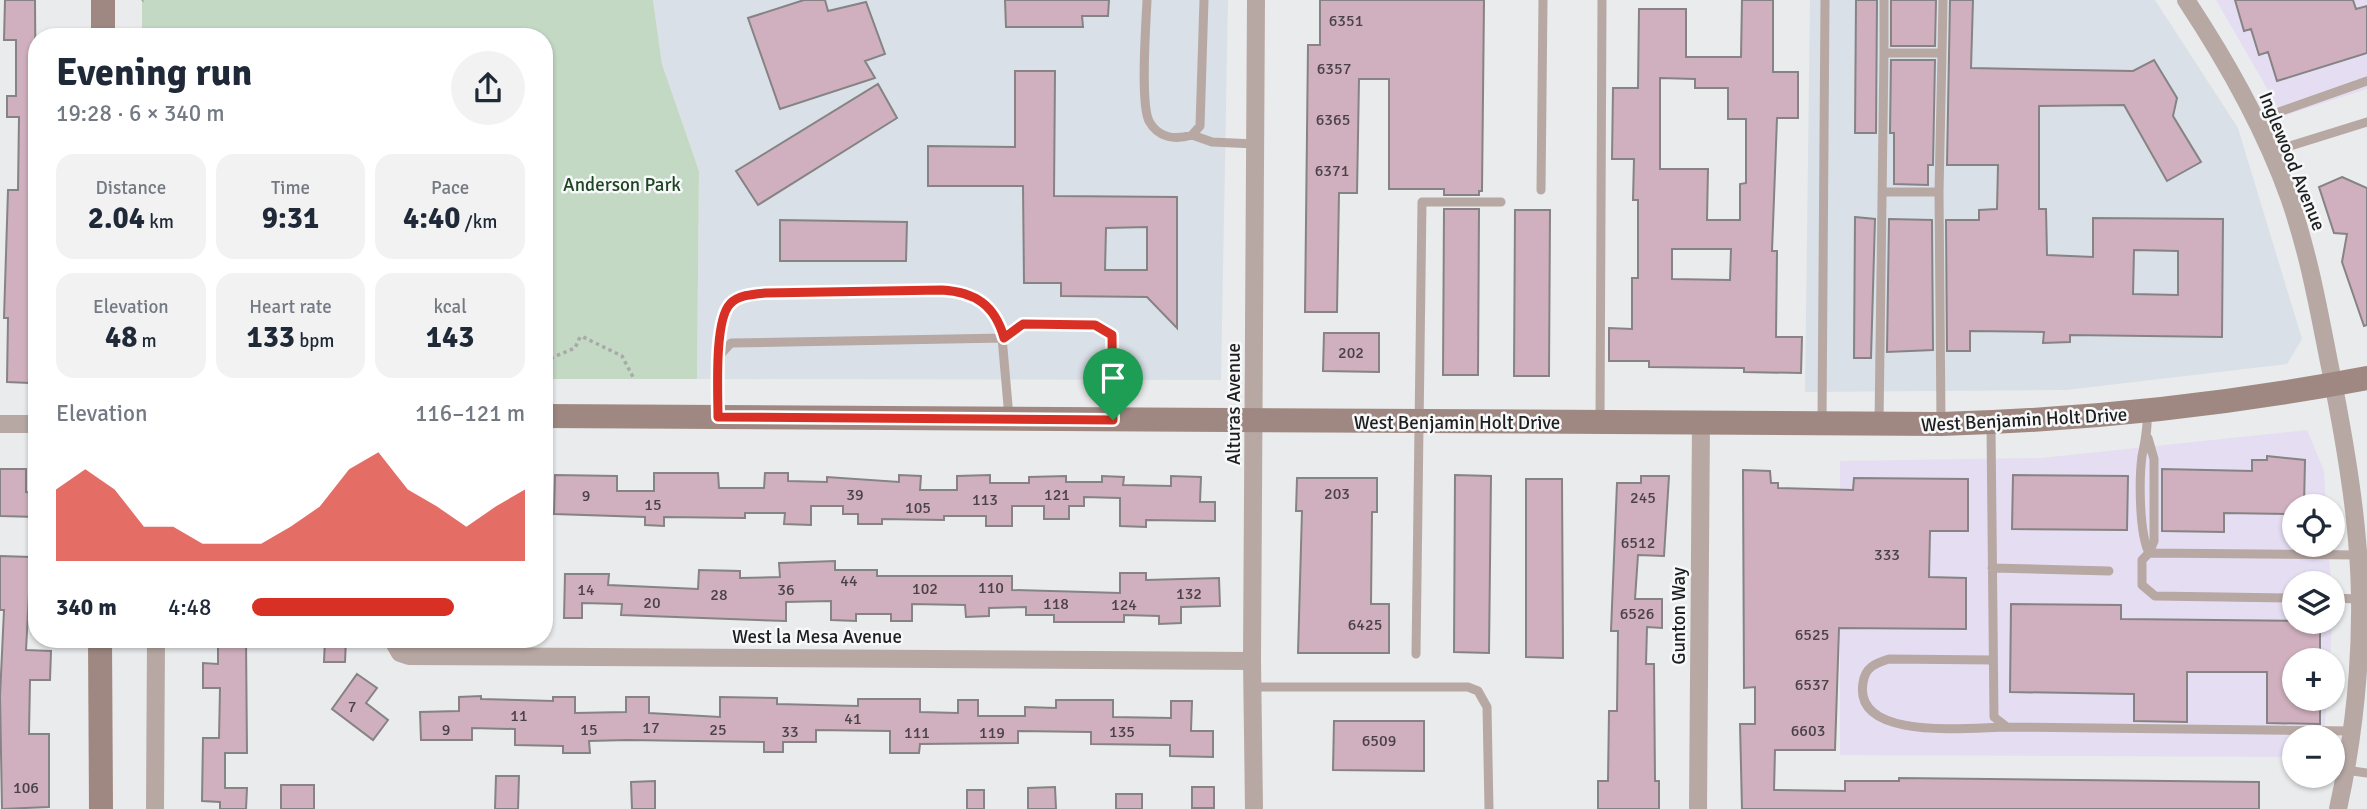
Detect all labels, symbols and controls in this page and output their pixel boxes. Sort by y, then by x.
house number: 6351 [1329,11,1363,31]
text: Evening run [56,49,252,96]
button: share [451,51,525,125]
house number: 6357 [1317,59,1351,79]
street label: Inglewood Avenue [2253,88,2331,234]
text: 19:28 · 6 × 340 m [56,99,225,128]
house number: 6365 [1316,110,1350,130]
house number: 6371 [1315,161,1349,181]
park label: Anderson Park [563,173,681,197]
text: Distance [95,176,166,200]
text: Time [271,176,310,200]
text: Pace [431,176,469,200]
text: 2.04 [88,200,145,237]
text: 9:31 [262,200,319,237]
text: 4:40 [403,200,460,237]
text: km [145,210,174,234]
text: /km [460,210,497,234]
text: Elevation [93,295,169,319]
text: Heart rate [249,295,332,319]
text: kcal [434,295,467,319]
text: 48 [105,319,137,356]
text: 133 [246,319,295,356]
text: 143 [426,319,474,356]
text: m [137,329,157,353]
text: bpm [295,329,335,353]
street label: Alturas Avenue [1222,343,1246,465]
house number: 202 [1338,343,1364,363]
pin [1083,348,1143,420]
icon: arrive [1094,359,1132,397]
text: Elevation [56,399,148,428]
text: 116–121 m [415,399,525,428]
street label: West Benjamin Holt Drive [1920,403,2128,437]
street label: West Benjamin Holt Drive [1354,411,1560,435]
house number: 203 [1324,484,1350,504]
house number: 39 [846,485,864,505]
house number: 121 [1044,485,1070,505]
house number: 9 [582,486,590,506]
house number: 245 [1630,488,1656,508]
house number: 113 [972,490,998,510]
map controls [2282,494,2345,788]
button: locate [2282,494,2345,557]
house number: 15 [644,495,662,515]
house number: 105 [905,498,931,518]
house number: 6512 [1621,533,1655,553]
house number: 333 [1874,545,1900,565]
street label: Gunton Way [1667,567,1691,665]
house number: 44 [840,571,858,591]
button: layers [2282,571,2345,634]
house number: 110 [978,578,1004,598]
house number: 102 [912,579,938,599]
house number: 14 [577,580,595,600]
house number: 36 [777,580,795,600]
house number: 132 [1176,584,1202,604]
house number: 28 [710,585,728,605]
text: 340 m [56,593,117,622]
text: 4:48 [168,593,211,622]
house number: 20 [643,593,661,613]
house number: 118 [1043,594,1069,614]
house number: 124 [1111,595,1137,615]
house number: 6526 [1620,604,1654,624]
house number: 6425 [1348,615,1382,635]
street label: West la Mesa Avenue [732,625,902,649]
house number: 6525 [1795,625,1829,645]
button: + [2282,648,2345,711]
house number: 6537 [1795,675,1829,695]
house number: 7 [348,697,356,717]
house number: 11 [510,706,528,726]
house number: 41 [844,709,862,729]
house number: 17 [642,718,660,738]
house number: 9 [442,720,450,740]
house number: 15 [580,720,598,740]
house number: 25 [709,720,727,740]
house number: 6603 [1791,721,1825,741]
house number: 33 [781,722,799,742]
house number: 135 [1109,722,1135,742]
house number: 111 [904,723,930,743]
house number: 119 [979,723,1005,743]
button: − [2282,725,2345,788]
house number: 6509 [1362,731,1396,751]
house number: 106 [13,778,39,798]

